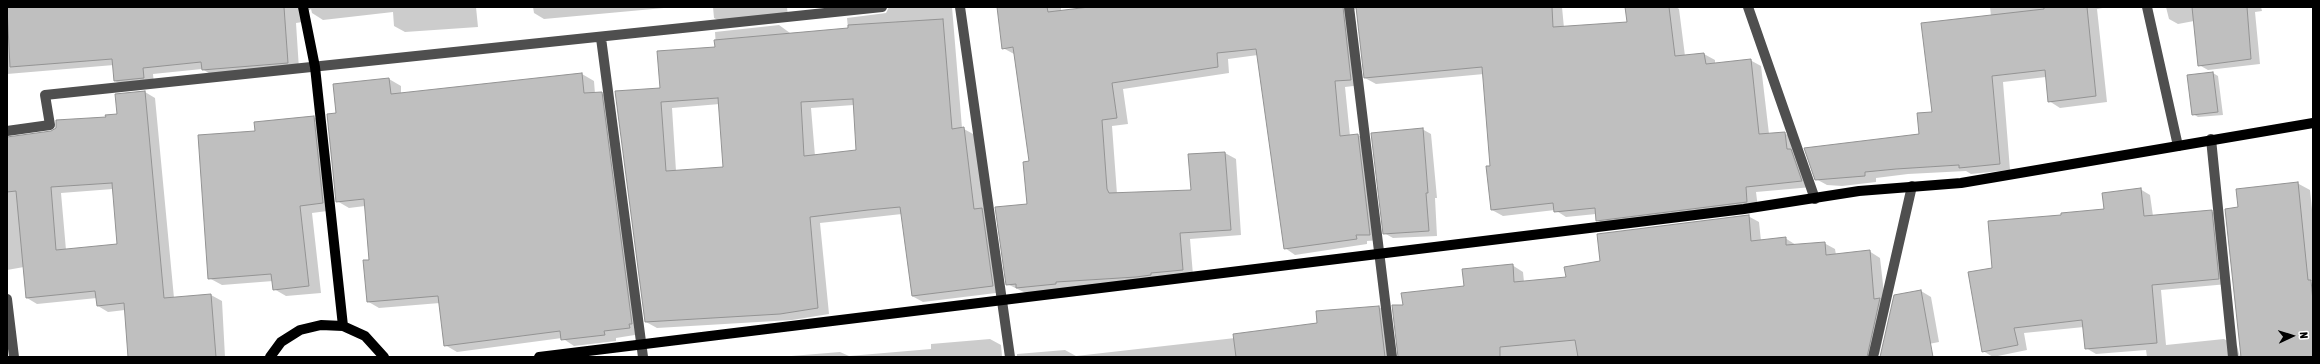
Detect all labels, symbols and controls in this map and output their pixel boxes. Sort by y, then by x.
north arrow [2272,316,2312,356]
text: N [2298,332,2310,339]

